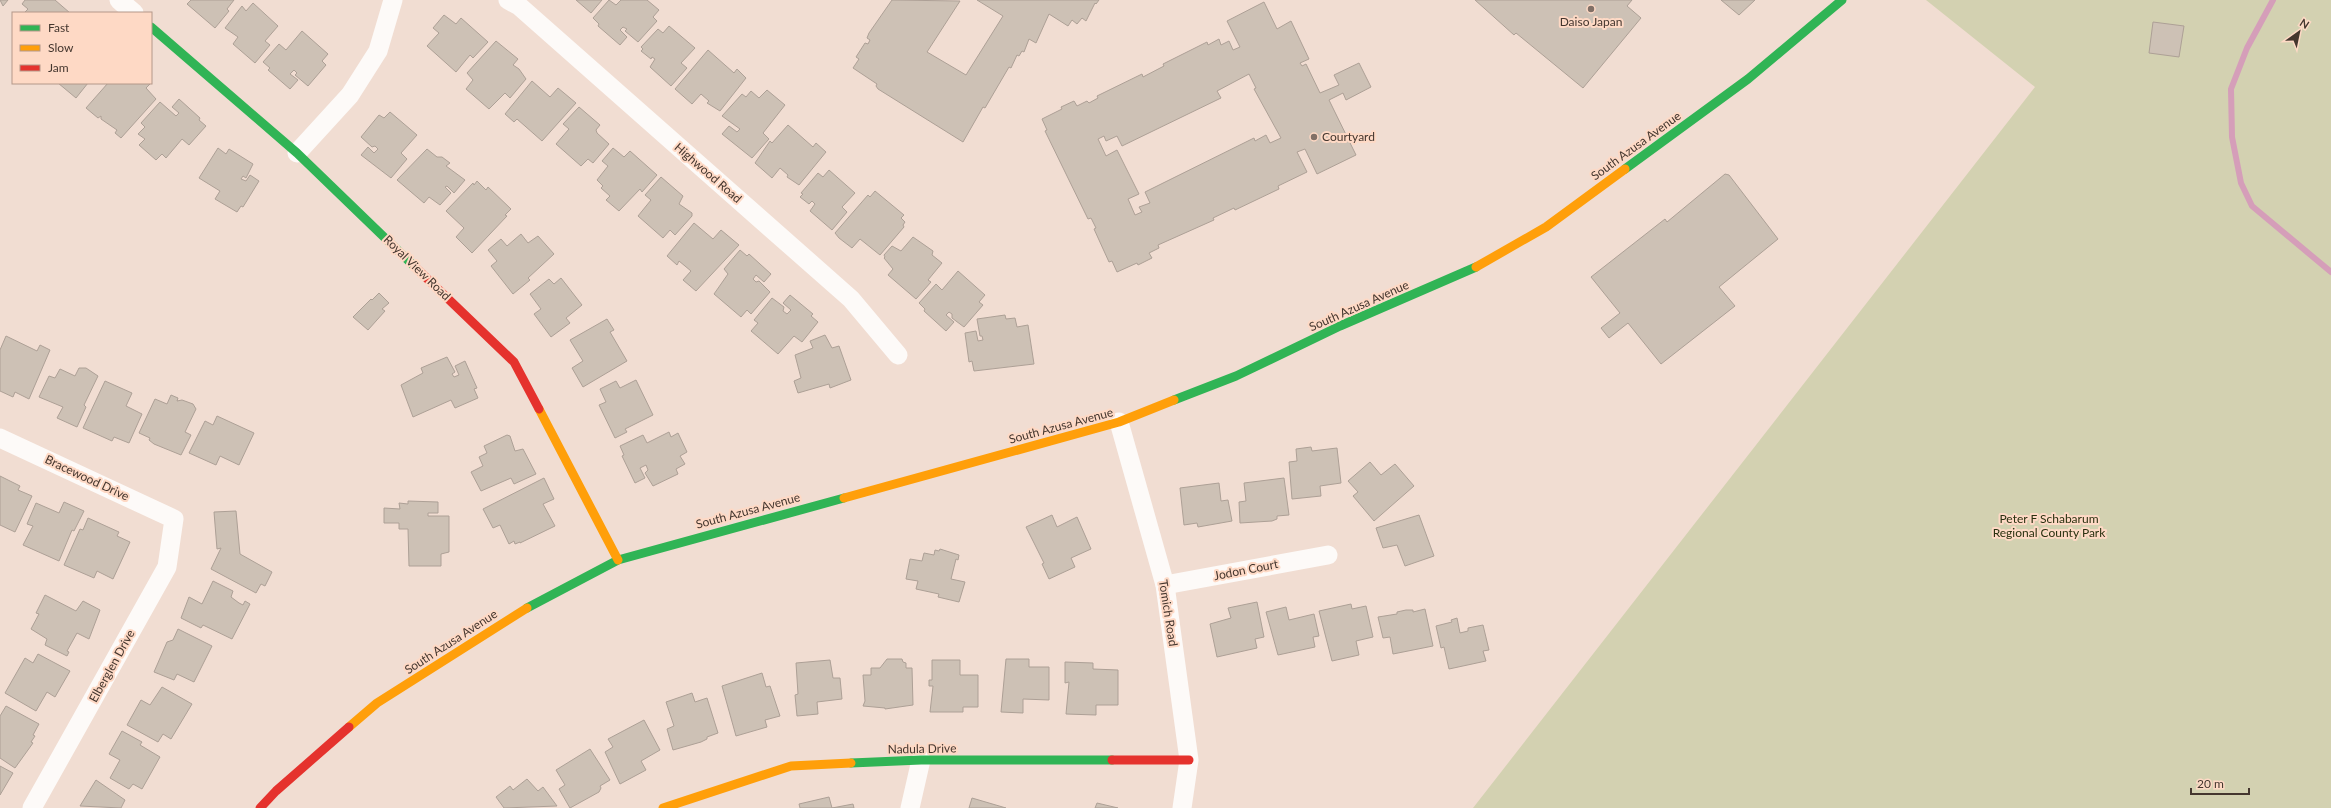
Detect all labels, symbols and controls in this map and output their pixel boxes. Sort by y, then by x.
marker: Daiso Japan [1586,4,1596,14]
legend [12,12,152,84]
north arrow [2279,12,2319,52]
place label: Daiso Japan [1560,14,1622,29]
text: N [2298,15,2312,31]
text: Fast [48,20,70,35]
text: Slow [48,40,74,55]
text: Jam [48,60,69,75]
street label: South Azusa Avenue [1588,108,1684,183]
place label: Courtyard [1322,129,1375,144]
marker: Courtyard [1309,132,1319,142]
street label: Highwood Road [672,139,745,206]
street label: Royal View Road [381,232,454,303]
street label: South Azusa Avenue [1307,277,1411,334]
street label: South Azusa Avenue [1007,404,1115,447]
street label: Bracewood Drive [43,451,132,504]
street label: South Azusa Avenue [694,489,802,532]
park label: Peter F Schabarum Regional County Park [1993,511,2106,540]
street label: Jodon Court [1213,556,1280,583]
street label: Tomich Road [1156,579,1181,647]
street label: South Azusa Avenue [402,606,500,677]
street label: Elberglen Drive [85,627,138,705]
street label: Nadula Drive [887,740,957,757]
scale bar [2191,770,2249,796]
text: 20 m [2197,776,2224,791]

